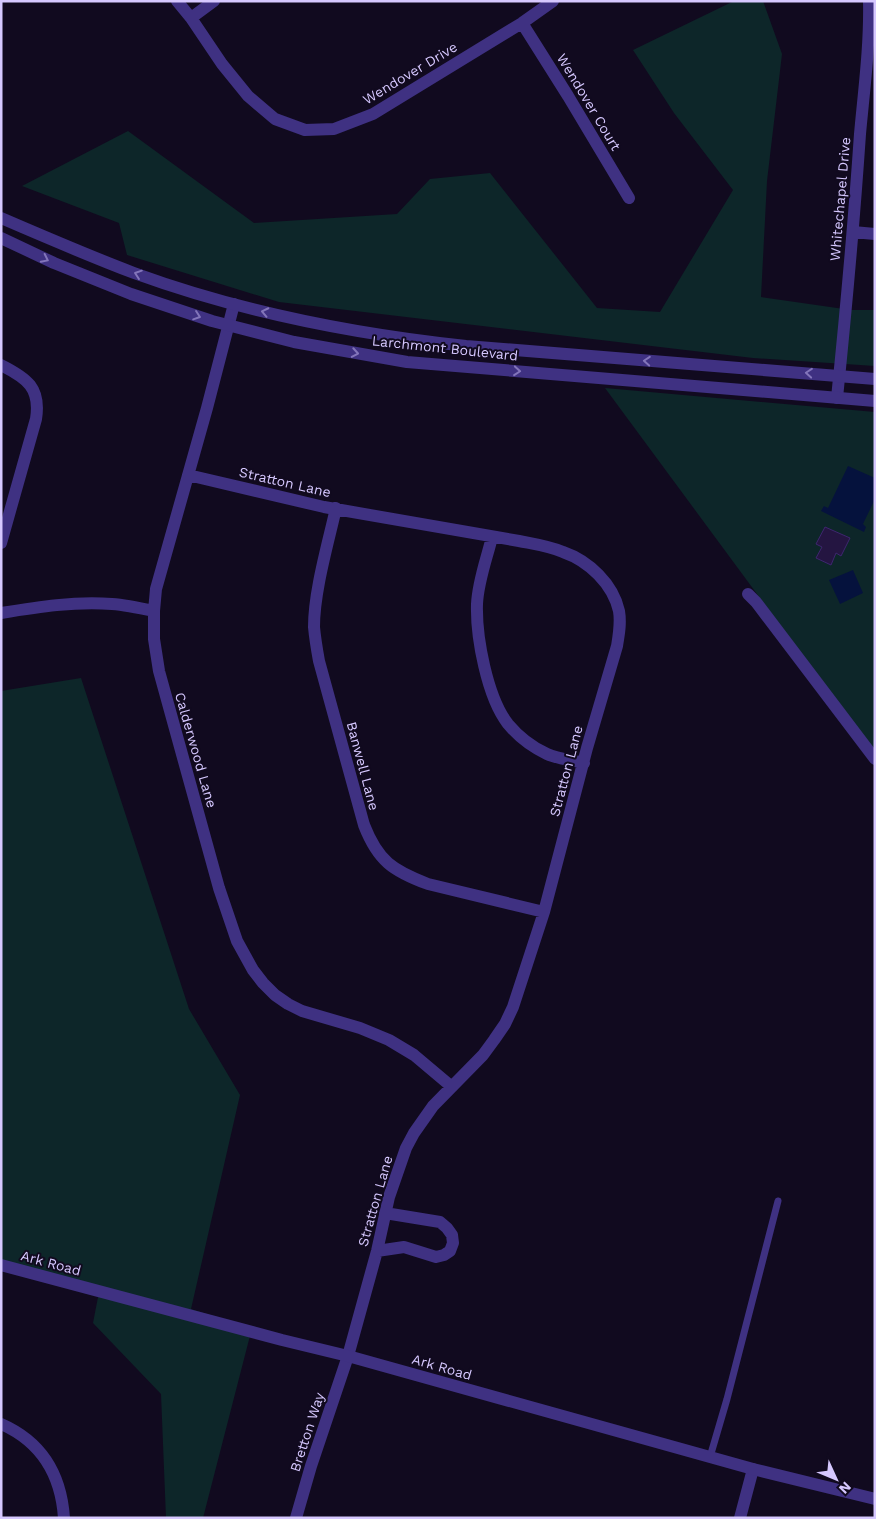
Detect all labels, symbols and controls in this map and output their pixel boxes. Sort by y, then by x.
street label: Wendover Drive [360,39,460,107]
street label: Wendover Court [554,51,624,153]
street label: Whitechapel Drive [827,136,853,262]
one-way arrow [40,253,49,263]
one-way arrow [134,270,142,280]
one-way arrow [260,307,269,318]
one-way arrow [192,311,201,321]
street label: Larchmont Boulevard [371,332,519,364]
one-way arrow [351,347,360,357]
one-way arrow [642,356,650,367]
one-way arrow [513,365,521,376]
one-way arrow [804,368,812,379]
street label: Stratton Lane [238,464,332,500]
street label: Calderwood Lane [172,690,220,810]
street label: Banwell Lane [343,720,383,812]
street label: Stratton Lane [546,724,586,818]
street label: Stratton Lane [354,1154,396,1248]
street label: Ark Road [19,1247,83,1279]
street label: Ark Road [410,1351,474,1383]
street label: Bretton Way [287,1390,328,1474]
north arrow [811,1454,861,1504]
text: N [836,1479,855,1497]

